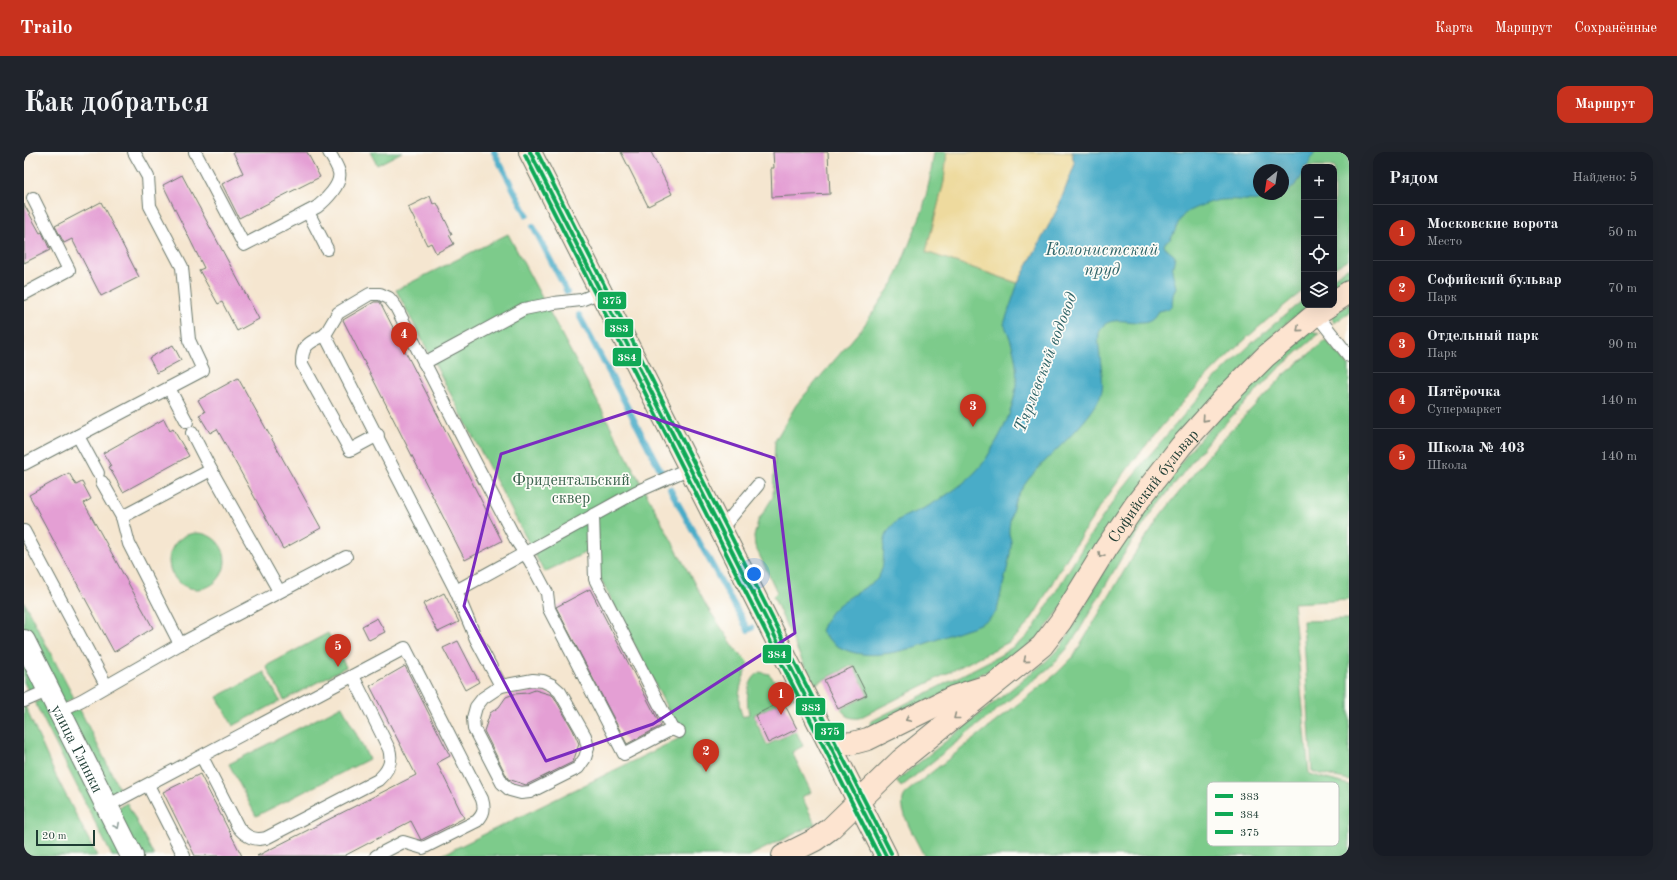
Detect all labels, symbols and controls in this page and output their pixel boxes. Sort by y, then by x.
text: Trailo [20,19,73,38]
text: Карта [1435,21,1473,35]
text: Маршрут [1495,21,1552,35]
text: Сохранённые [1574,21,1657,35]
button: Маршрут [1557,86,1653,123]
text: Как добраться [24,90,209,118]
north arrow [1253,164,1289,200]
map controls [1301,164,1337,308]
button: + [1301,164,1337,200]
text: Рядом [1389,170,1438,187]
text: Найдено: 5 [1573,171,1637,184]
button: − [1301,200,1337,236]
text: Московские ворота [1427,217,1558,232]
text: 1 [1398,226,1406,239]
text: 50 m [1608,226,1637,239]
text: Место [1427,235,1462,248]
button: locate [1301,236,1337,272]
water label: Колонистский пруд [1045,242,1159,279]
button: layers [1301,272,1337,308]
text: Софийский бульвар [1427,273,1562,288]
text: 2 [1398,282,1406,295]
text: 70 m [1608,282,1637,295]
water label: Тярлевский водовод [1012,290,1081,435]
line badge: 375 [597,291,627,310]
text: Парк [1427,291,1457,304]
text: 375 [602,296,622,307]
line badge: 383 [604,318,634,338]
pin: 4 [391,322,417,355]
text: 383 [609,324,629,335]
one-way arrow [1296,324,1303,331]
text: Отдельный парк [1427,329,1539,344]
text: 3 [1398,338,1406,351]
text: 90 m [1608,338,1637,351]
line badge: 384 [612,347,642,367]
text: Парк [1427,347,1457,360]
text: 384 [617,353,637,364]
text: Пятёрочка [1427,385,1501,400]
pin: 3 [960,394,986,427]
text: 4 [1398,394,1406,407]
text: 140 m [1600,394,1637,407]
text: Супермаркет [1427,403,1502,416]
one-way arrow [1203,414,1210,422]
street label: Софийский бульвар [1106,427,1202,546]
text: Школа № 403 [1427,441,1525,456]
text: 5 [1398,450,1406,463]
text: 140 m [1600,450,1637,463]
text: Школа [1427,459,1467,472]
park label: Фридентальский сквер [512,473,630,507]
one-way arrow [1098,551,1106,558]
your location [744,564,764,584]
pin: 5 [325,634,351,667]
line badge: 384 [762,644,792,664]
text: 384 [767,650,787,661]
one-way arrow [1023,656,1030,663]
pin: 1 [768,682,794,715]
line badge: 383 [795,697,826,716]
street label: улица Глинки [47,702,105,796]
text: 383 [801,703,821,714]
one-way arrow [953,712,960,719]
one-way arrow [905,714,913,722]
line badge: 375 [814,722,845,741]
text: 375 [820,727,840,738]
pin: 2 [693,739,719,772]
legend [1207,782,1339,846]
text: 383 [1240,792,1259,803]
text: 384 [1240,810,1259,821]
one-way arrow [112,822,120,829]
scale bar [36,828,95,847]
text: 375 [1240,828,1259,839]
text: 20 m [42,831,67,842]

